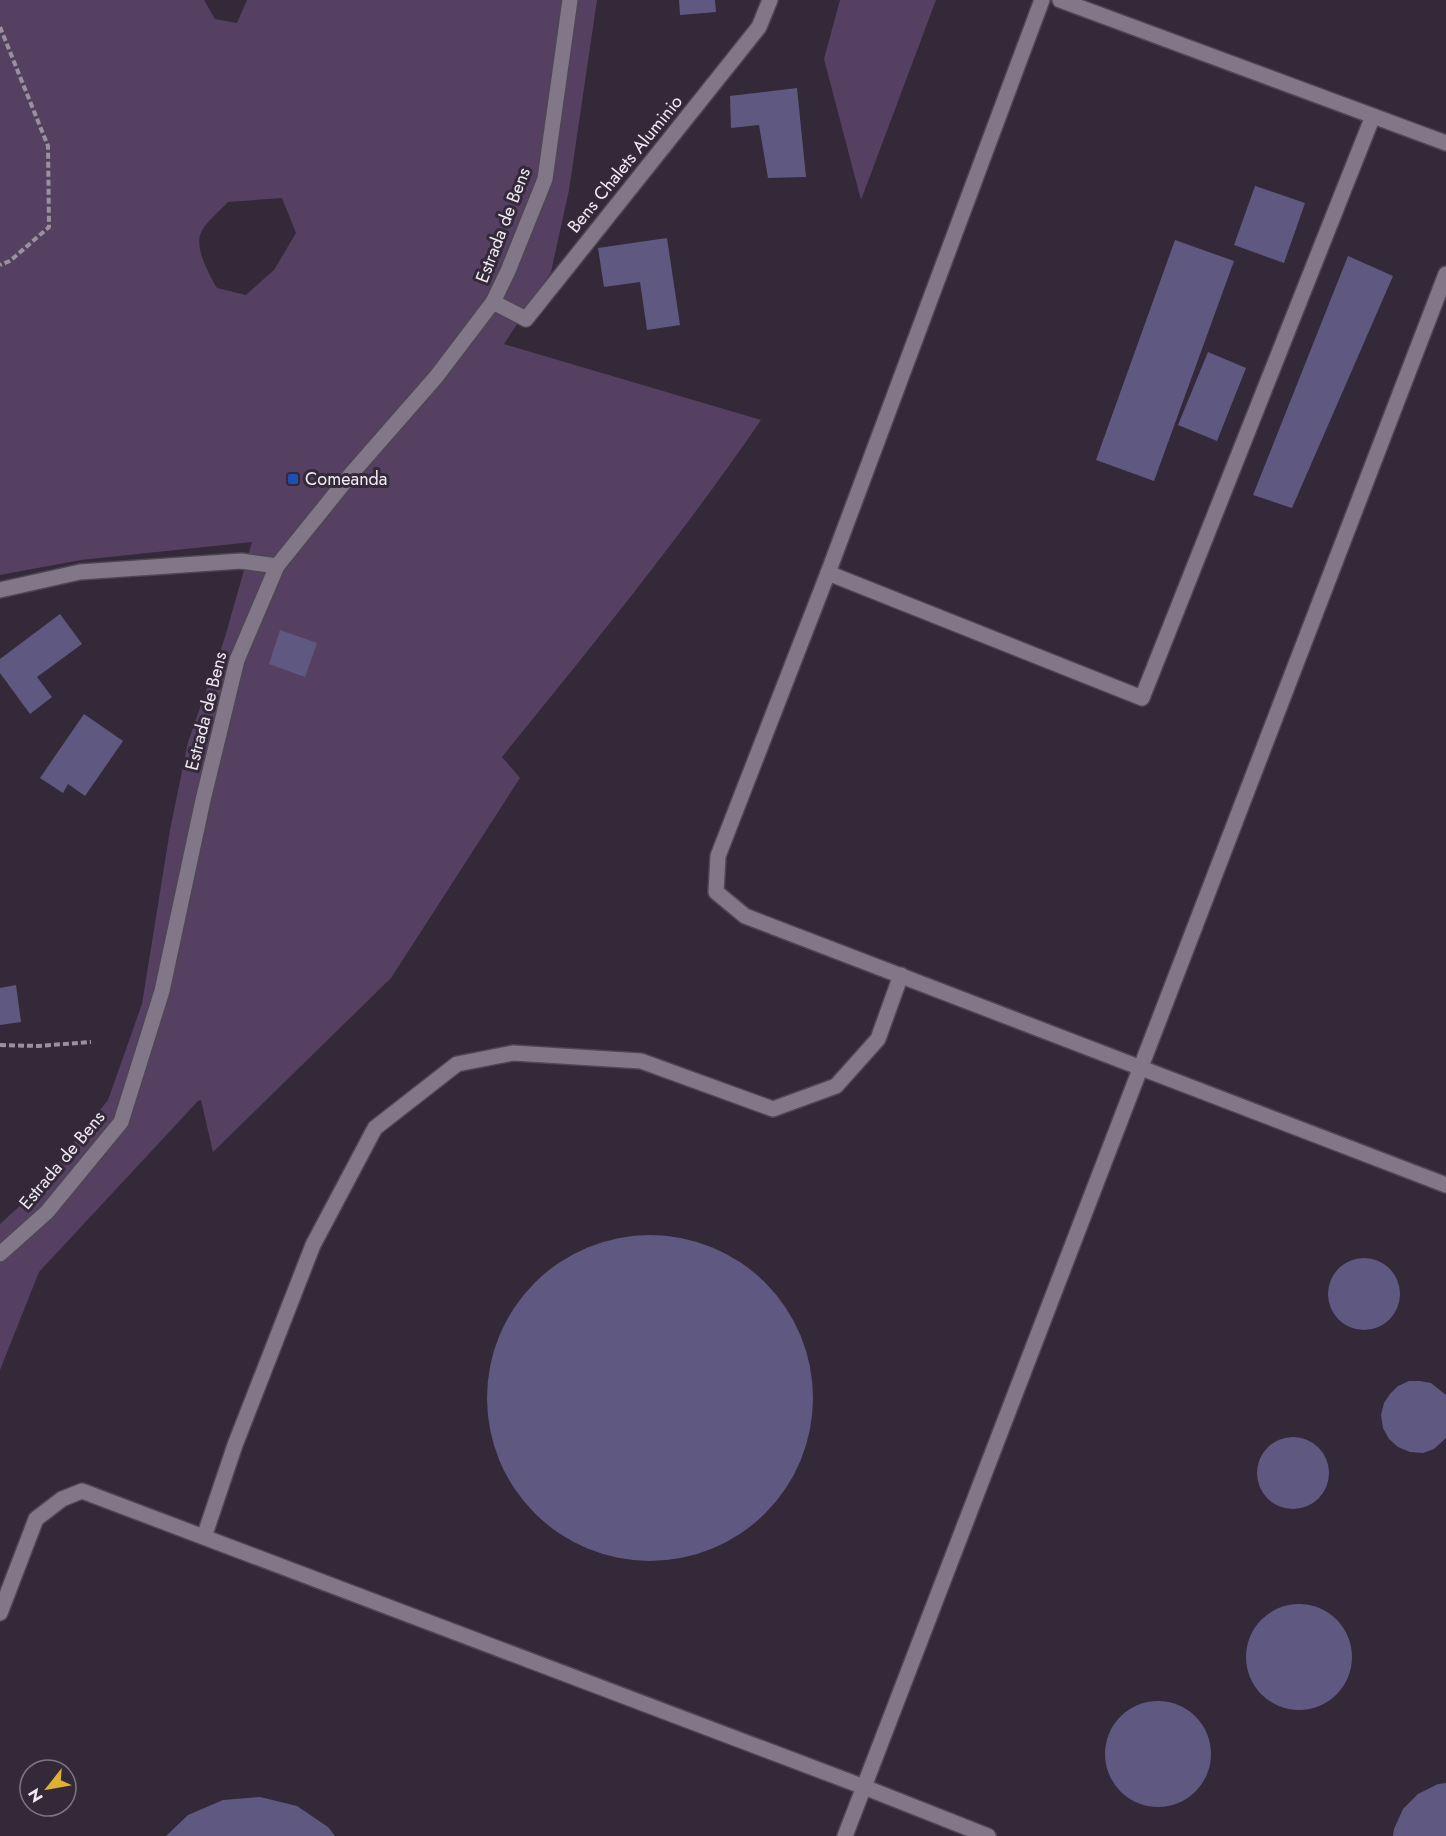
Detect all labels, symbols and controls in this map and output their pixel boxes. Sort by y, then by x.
street label: Bens Chalets Aluminio [561,89,689,238]
street label: Estrada de Bens [469,164,537,286]
place label: Comeanda [305,466,388,492]
marker: Comeanda [286,472,300,486]
street label: Estrada de Bens [179,649,233,773]
street label: Estrada de Bens [13,1105,111,1215]
north arrow [18,1758,78,1818]
text: N [22,1784,49,1807]

